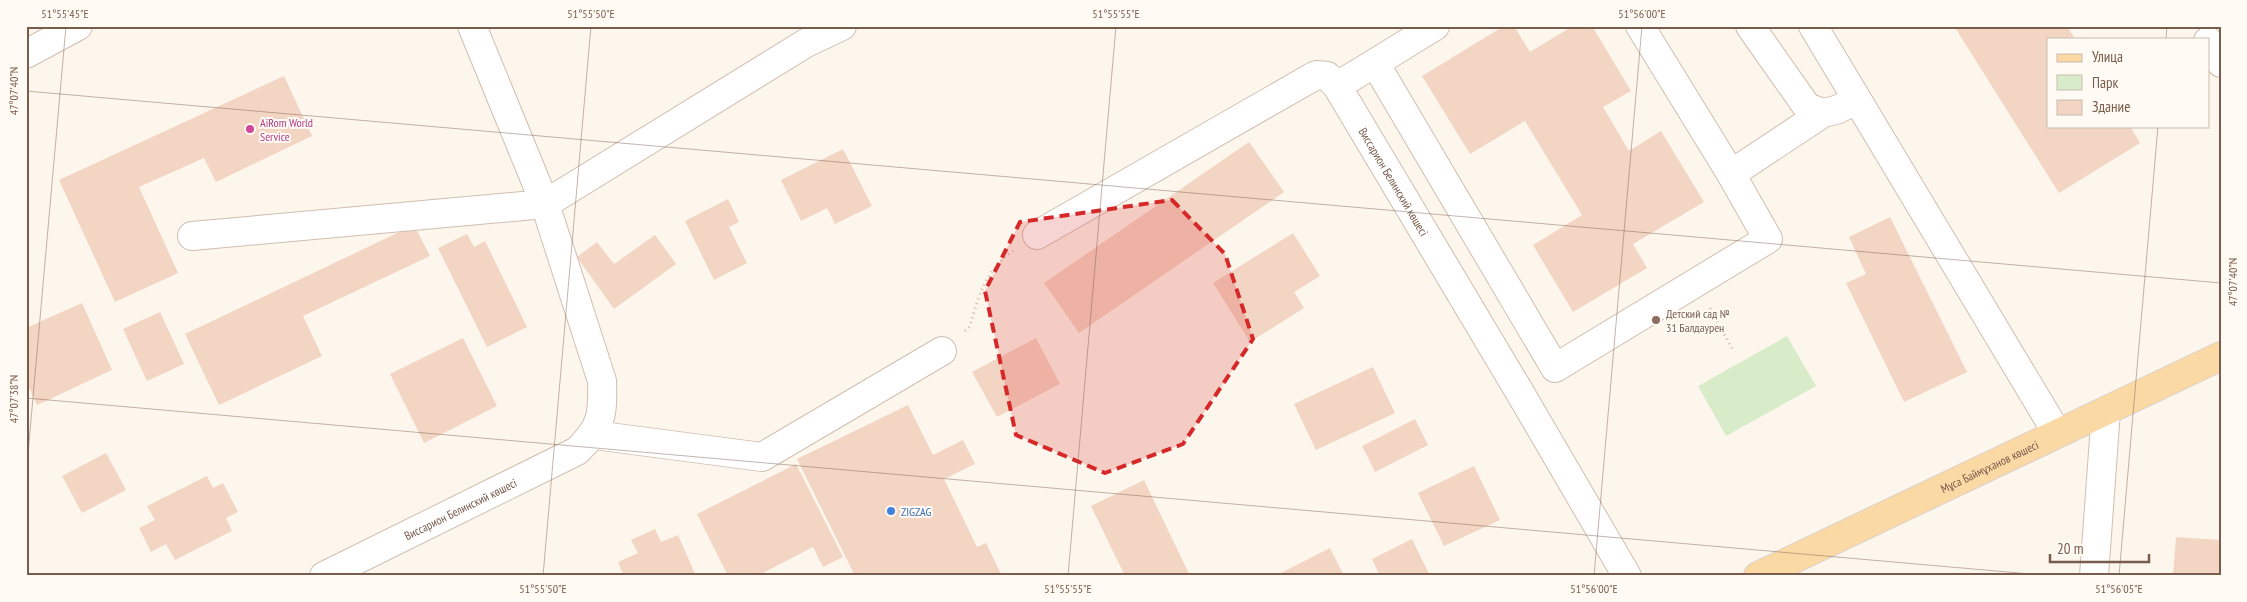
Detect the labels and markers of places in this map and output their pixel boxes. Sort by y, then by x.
place label: AiRom World Service [260,115,313,144]
marker: AiRom World Service [244,123,256,135]
place label: Детский сад № 31 Балдаурен [1666,306,1730,335]
marker: Детский сад № 31 Балдаурен [1650,314,1662,326]
place label: ZIGZAG [901,504,931,519]
marker: ZIGZAG [885,505,897,517]

